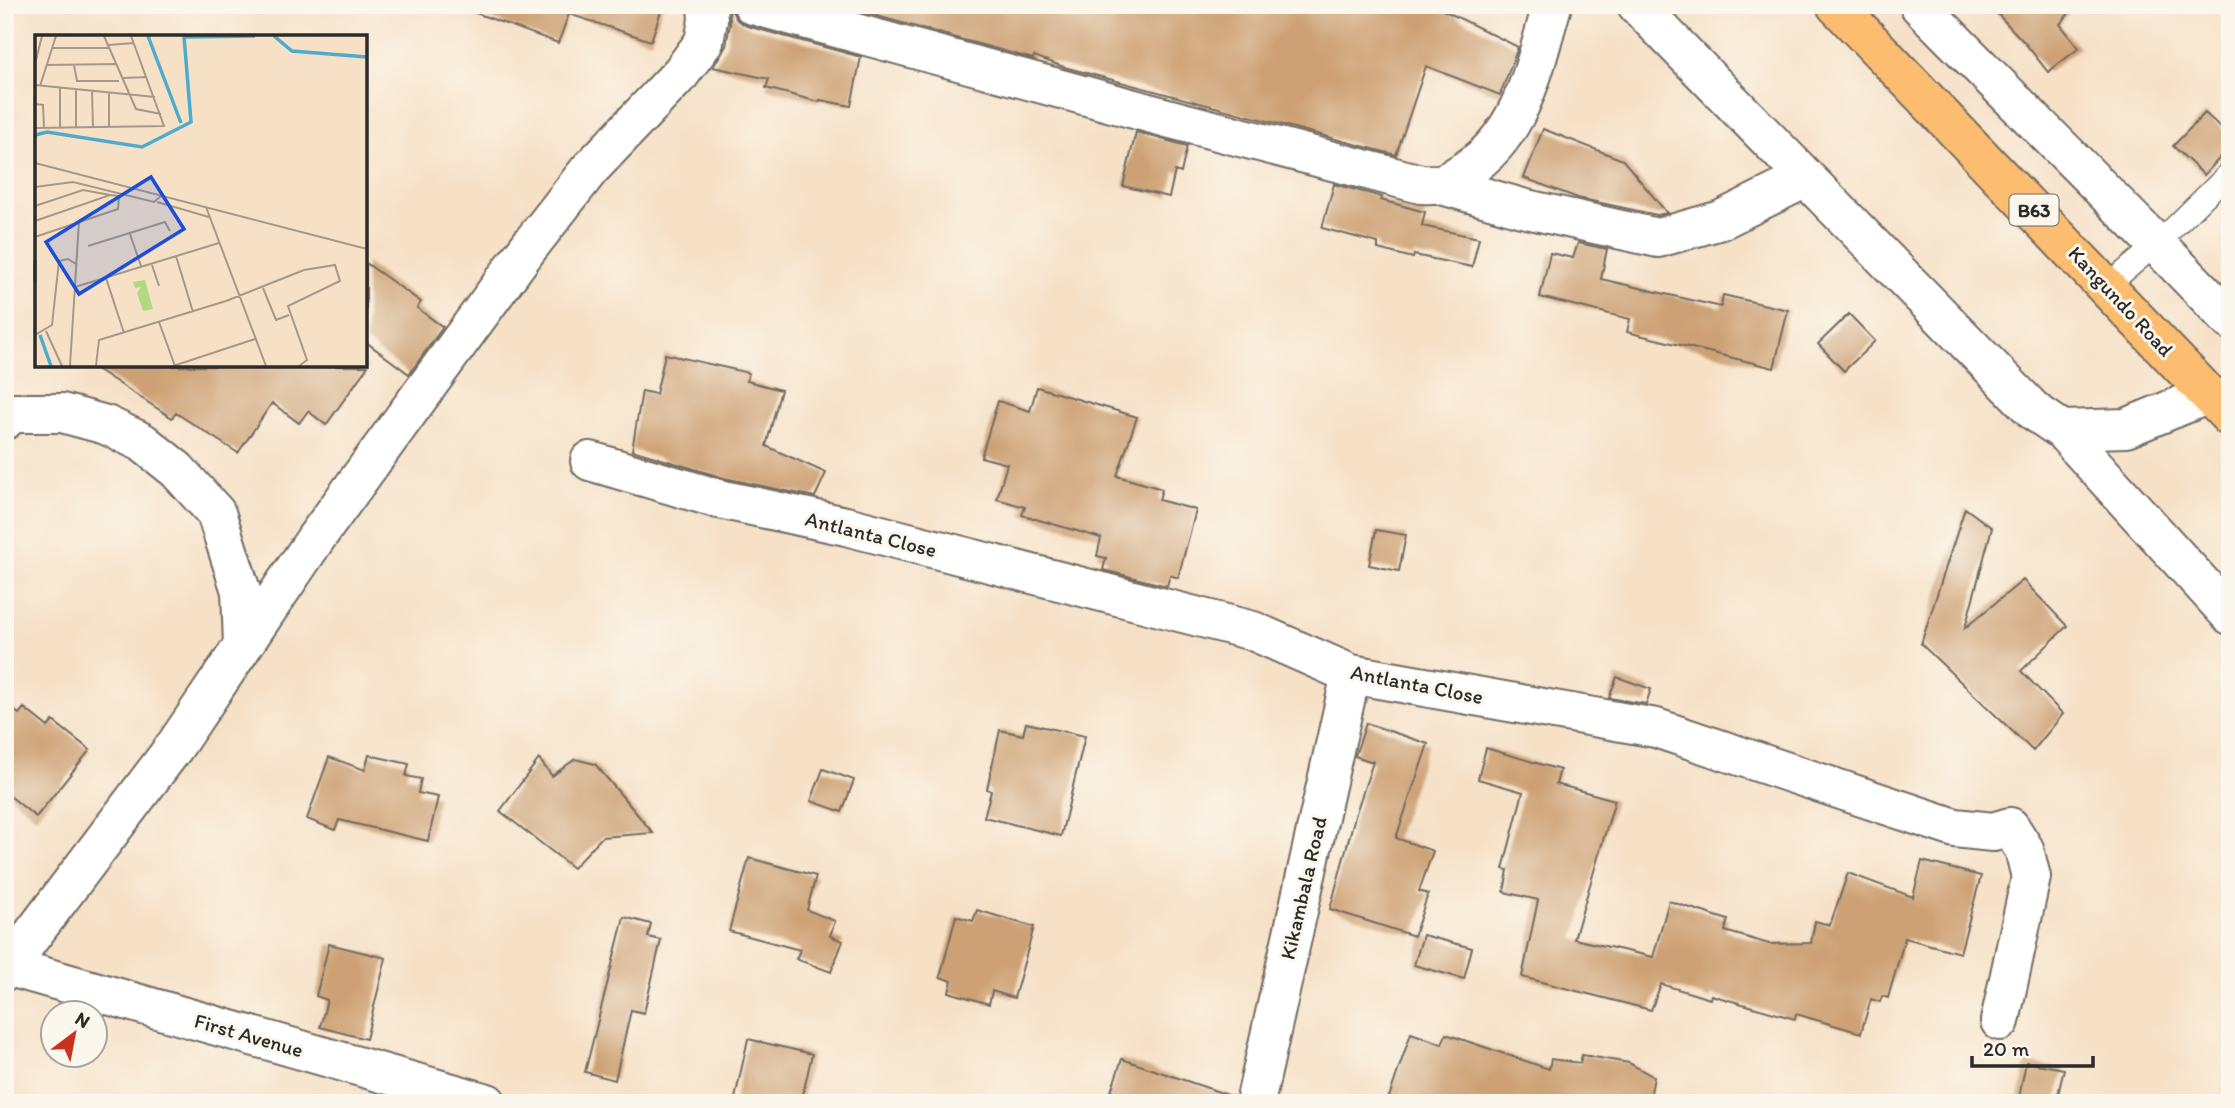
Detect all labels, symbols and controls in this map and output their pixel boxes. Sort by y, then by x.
inset map [35,35,368,368]
road number: B63 [2010,194,2058,226]
street label: Kangundo Road [2063,240,2179,362]
street label: Antlanta Close [803,506,939,562]
street label: Antlanta Close [1349,659,1485,709]
street label: Kikambala Road [1274,814,1332,962]
north arrow [38,1000,108,1070]
text: N [71,1007,94,1033]
street label: First Avenue [192,1008,306,1062]
scale bar [1972,1024,2093,1068]
text: 20 m [1983,1036,2030,1061]

